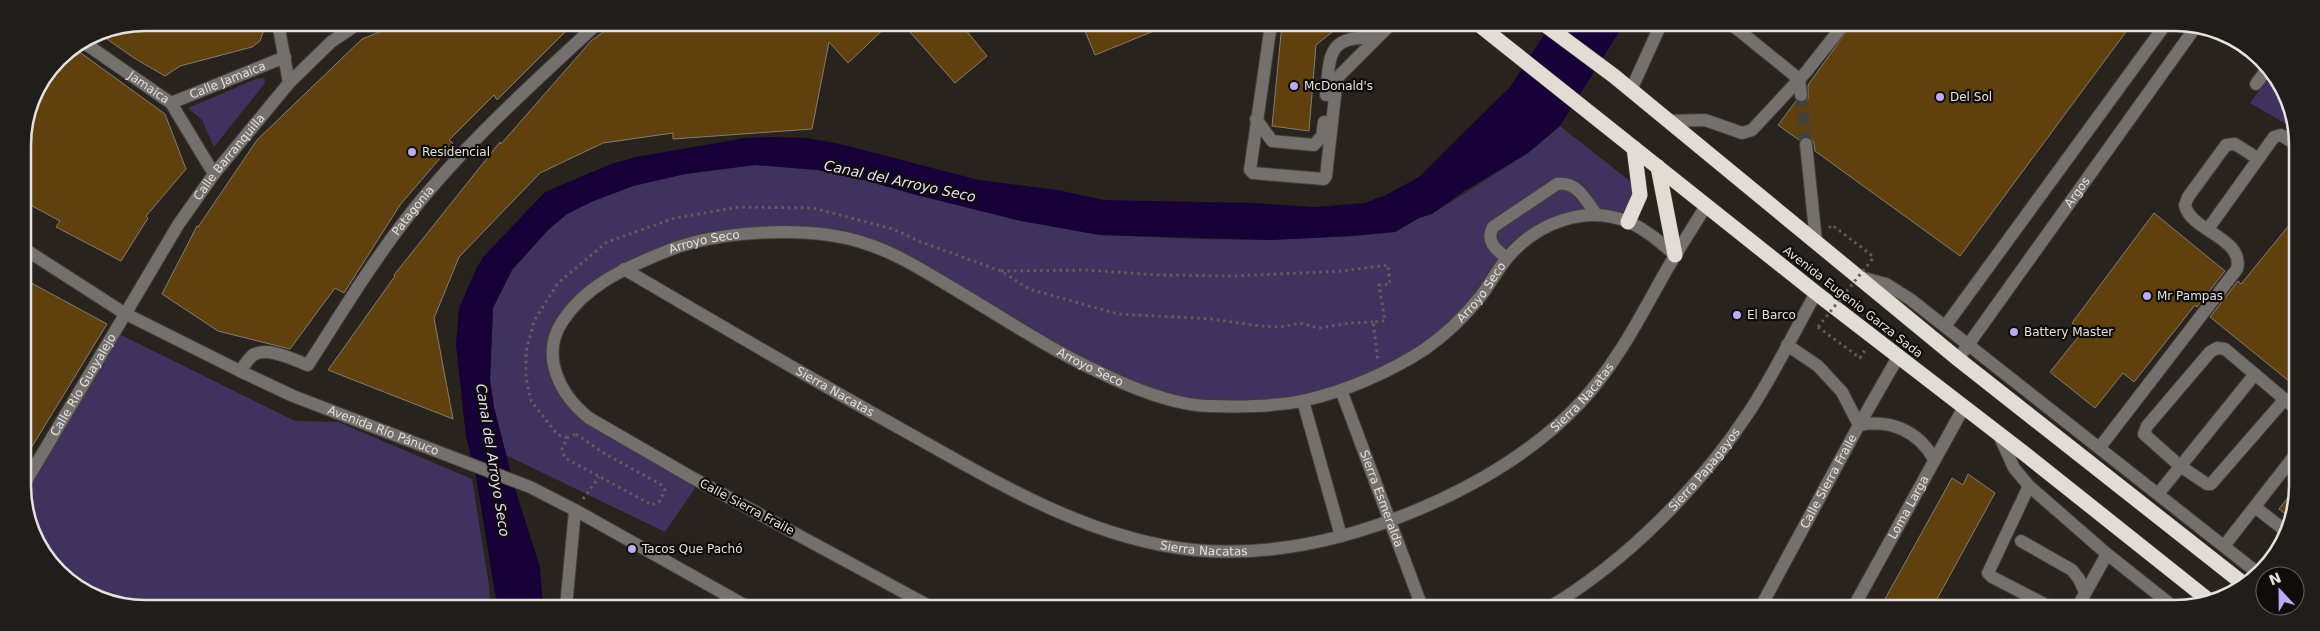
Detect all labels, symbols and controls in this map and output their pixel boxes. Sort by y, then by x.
street label: Calle Jamaica [187,59,268,102]
street label: Jamaica [125,68,172,107]
place label: McDonald's [1304,79,1373,93]
marker: McDonald's [1288,80,1300,92]
place label: Del Sol [1950,90,1992,104]
marker: Del Sol [1934,91,1946,103]
street label: Calle Barranquilla [191,111,268,203]
place label: Residencial [422,145,490,159]
marker: Residencial [406,146,418,158]
water label: Canal del Arroyo Seco [823,157,977,205]
street label: Argos [2062,174,2093,210]
street label: Patagonia [389,183,437,238]
street label: Arroyo Seco [667,227,740,257]
street label: Avenida Eugenio Garza Sada [1781,243,1925,361]
street label: Arroyo Seco [1454,259,1509,325]
place label: Mr Pampas [2157,289,2223,303]
marker: Mr Pampas [2141,290,2153,302]
place label: El Barco [1747,308,1796,322]
marker: El Barco [1731,309,1743,321]
place label: Battery Master [2024,325,2113,339]
marker: Battery Master [2008,326,2020,338]
street label: Calle Río Guayalejo [47,331,119,439]
street label: Arroyo Seco [1054,345,1125,389]
street label: Sierra Nacatas [1548,360,1617,435]
street label: Sierra Nacatas [793,364,877,419]
water label: Canal del Arroyo Seco [473,382,513,538]
street label: Avenida Río Pánuco [326,403,441,458]
street label: Sierra Papagayos [1666,425,1743,514]
street label: Calle Sierra Fraile [1797,432,1860,531]
street label: Sierra Esmeralda [1357,448,1406,549]
street label: Loma Larga [1885,473,1932,542]
street label: Calle Sierra Fraile [697,476,797,538]
street label: Sierra Nacatas [1159,538,1248,559]
place label: Tacos Que Pachó [641,542,743,556]
marker: Tacos Que Pachó [626,543,638,555]
north arrow [2255,566,2305,616]
text: N [2267,569,2284,589]

